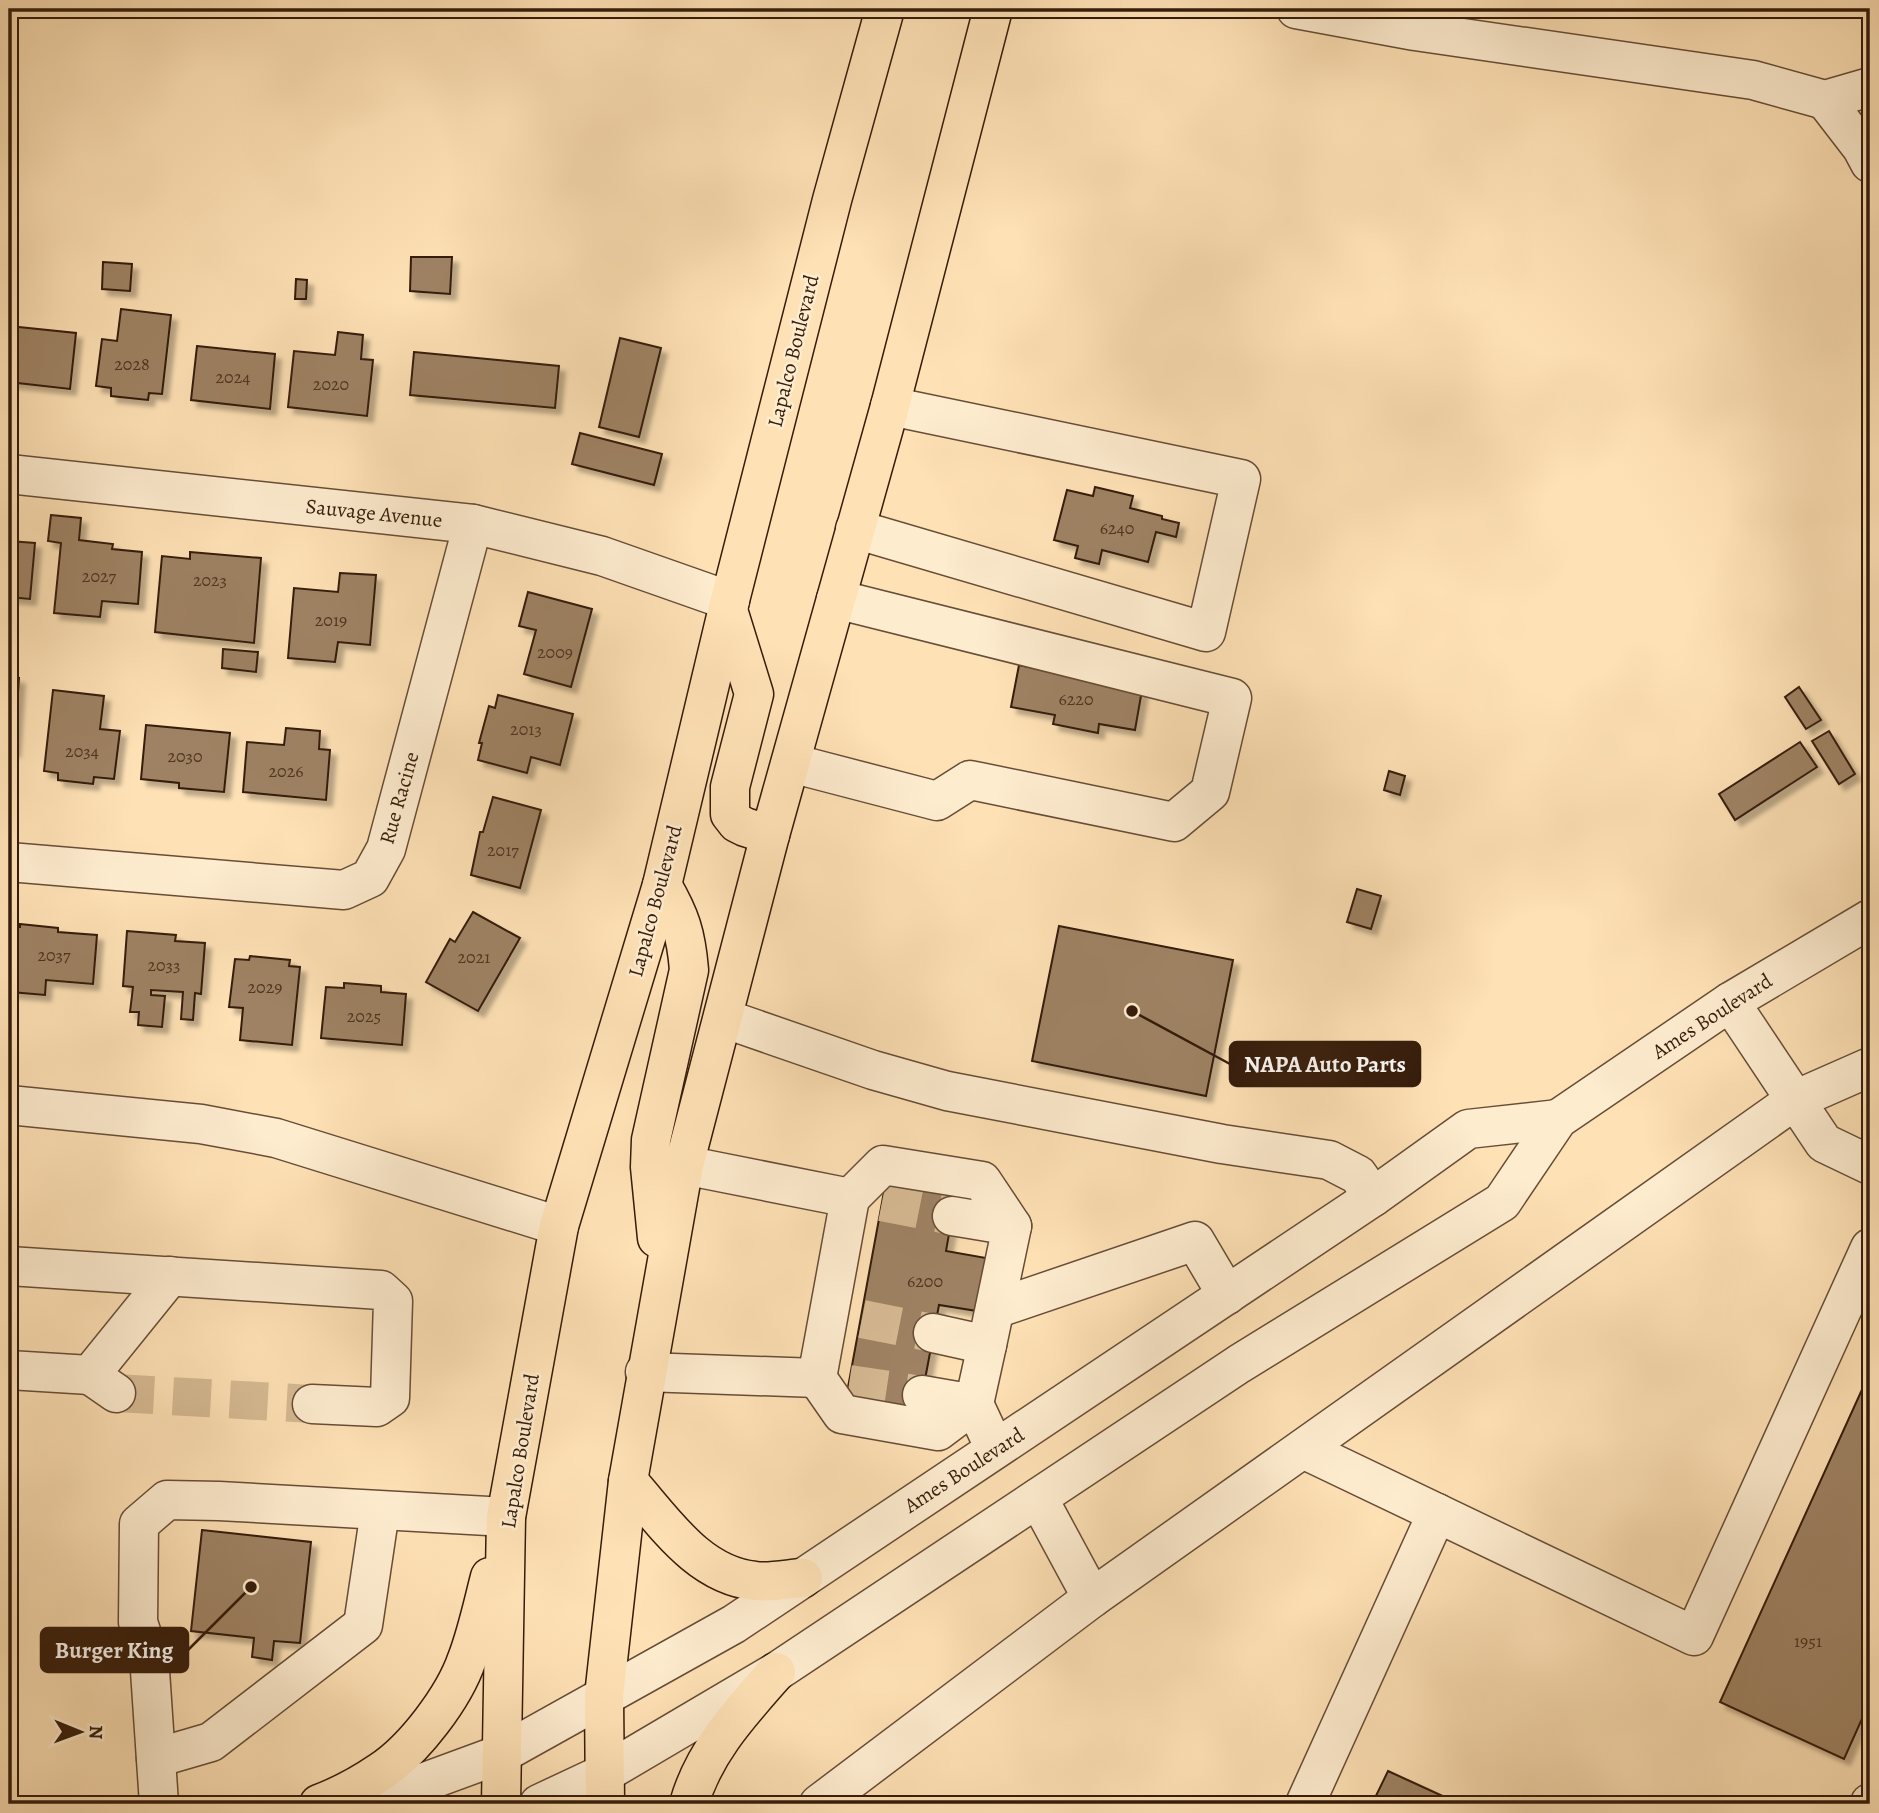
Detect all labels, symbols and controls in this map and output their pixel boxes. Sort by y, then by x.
street label: Lapalco Boulevard [761,271,826,430]
house number: 2028 [114,352,150,376]
house number: 2024 [216,365,250,389]
house number: 2020 [313,372,349,396]
street label: Sauvage Avenue [304,492,444,534]
house number: 6240 [1100,516,1134,540]
house number: 2027 [82,564,117,588]
house number: 2023 [193,568,227,592]
house number: 2019 [315,608,347,632]
house number: 2009 [537,640,573,664]
house number: 6220 [1058,687,1094,711]
house number: 2013 [510,717,542,741]
house number: 2034 [65,739,99,763]
house number: 2030 [167,744,203,768]
street label: Rue Racine [372,748,426,848]
house number: 2026 [268,759,304,783]
street label: Lapalco Boulevard [621,821,689,980]
house number: 2017 [487,838,519,862]
house number: 2037 [37,943,71,967]
house number: 2021 [458,945,490,969]
house number: 2033 [147,953,181,977]
street label: Ames Boulevard [1646,966,1778,1066]
house number: 2029 [248,975,282,999]
house number: 2025 [347,1004,381,1028]
callout: NAPA Auto Parts [1230,1042,1420,1086]
text: NAPA Auto Parts [1244,1049,1406,1080]
house number: 6200 [907,1269,943,1293]
street label: Lapalco Boulevard [494,1371,546,1530]
street label: Ames Boulevard [898,1420,1030,1520]
callout: Burger King [41,1628,188,1672]
house number: 1951 [1794,1629,1822,1653]
text: Burger King [55,1635,174,1666]
north arrow [46,1698,116,1768]
text: N [83,1725,109,1740]

